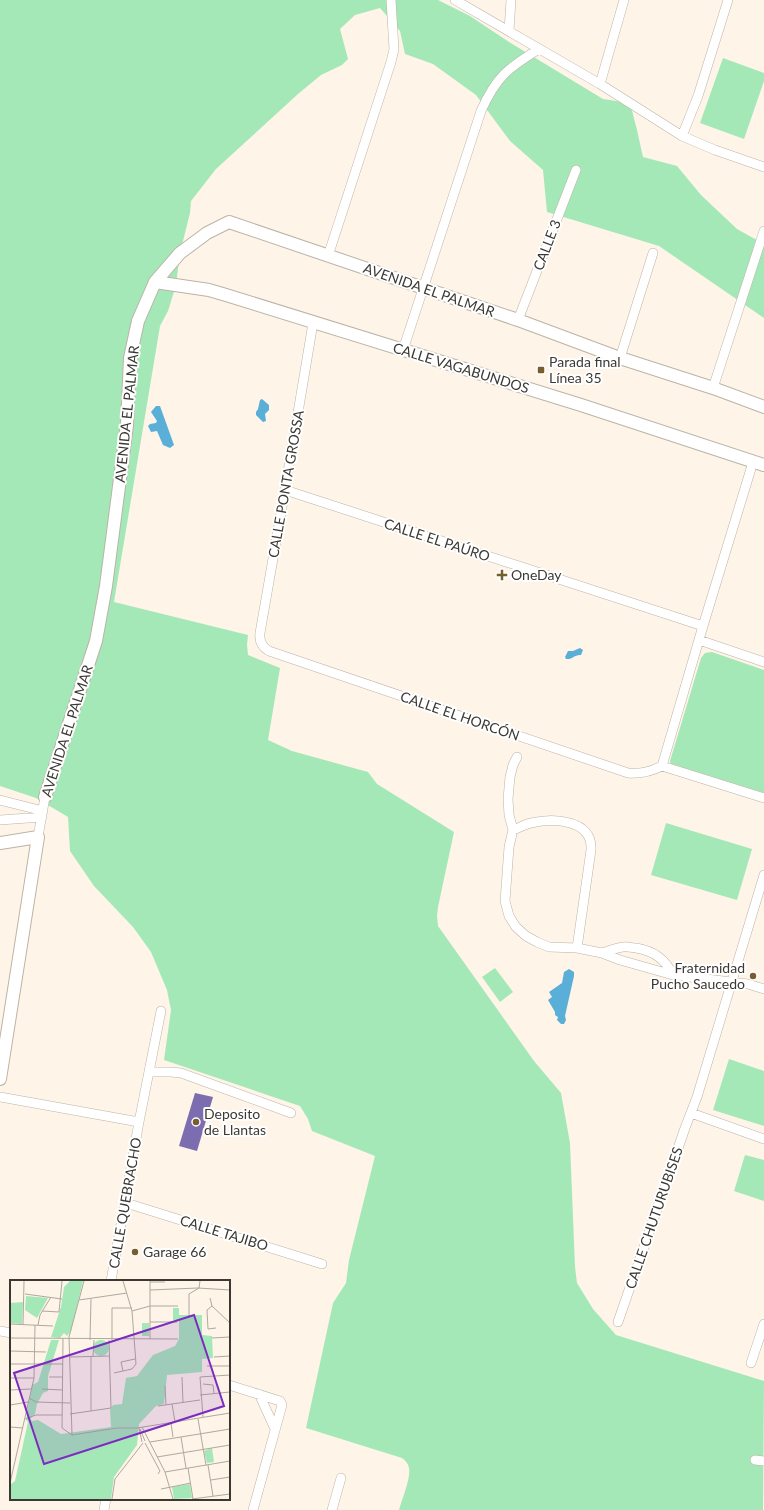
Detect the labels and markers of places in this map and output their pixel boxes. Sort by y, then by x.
place label: Parada final Línea 35 [549,353,621,386]
marker: Parada final Línea 35 [536,365,546,375]
place label: OneDay [511,566,562,583]
marker: OneDay [496,569,508,581]
place label: Fraternidad Pucho Saucedo [651,959,745,992]
marker: Fraternidad Pucho Saucedo [748,971,758,981]
place label: Deposito de Llantas [204,1105,266,1138]
marker: Deposito de Llantas [191,1117,201,1127]
place label: Garage 66 [143,1243,206,1260]
marker: Garage 66 [130,1247,140,1257]

